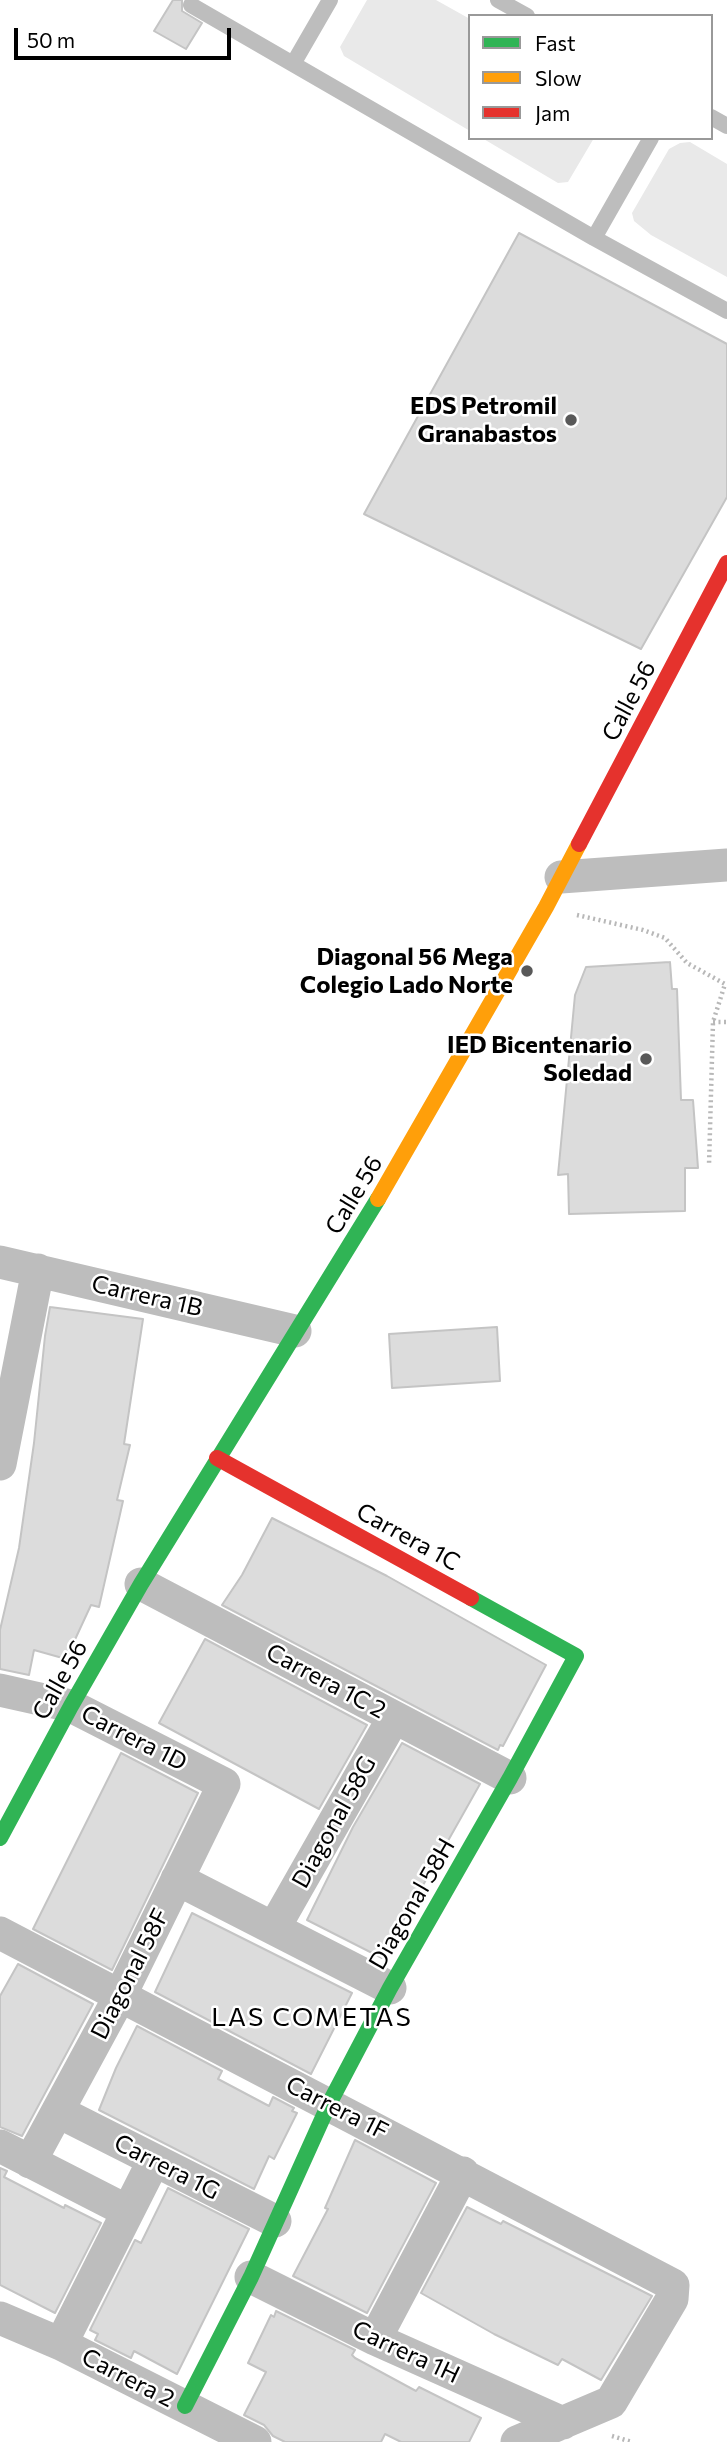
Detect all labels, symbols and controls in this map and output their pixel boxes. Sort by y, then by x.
scale bar [18,14,234,58]
legend [468,14,713,140]
text: 50 m [27,27,75,52]
text: Fast [535,30,576,55]
text: Slow [535,65,582,90]
text: Jam [535,100,570,125]
place label: EDS Petromil Granabastos [410,392,557,448]
marker: EDS Petromil Granabastos [563,412,579,428]
street label: Calle 56 [596,656,662,746]
place label: Diagonal 56 Mega Colegio Lado Norte [300,943,513,999]
marker: Diagonal 56 Mega Colegio Lado Norte [519,963,535,979]
place label: IED Bicentenario Soledad [447,1031,632,1087]
marker: IED Bicentenario Soledad [638,1051,654,1067]
street label: Calle 56 [319,1150,389,1240]
street label: Carrera 1B [89,1269,205,1323]
street label: Carrera 1C [351,1497,465,1577]
street label: Calle 56 [26,1635,94,1725]
street label: Carrera 1C 2 [261,1637,391,1725]
street label: Carrera 1D [76,1699,192,1777]
street label: Diagonal 58G [286,1751,382,1893]
street label: Diagonal 58H [363,1833,461,1975]
street label: Diagonal 58F [85,1904,175,2044]
district label: LAS COMETAS [213,2001,411,2033]
street label: Carrera 1F [281,2070,393,2146]
street label: Carrera 1G [109,2128,225,2206]
street label: Carrera 1H [348,2315,464,2389]
street label: Carrera 2 [77,2342,179,2414]

